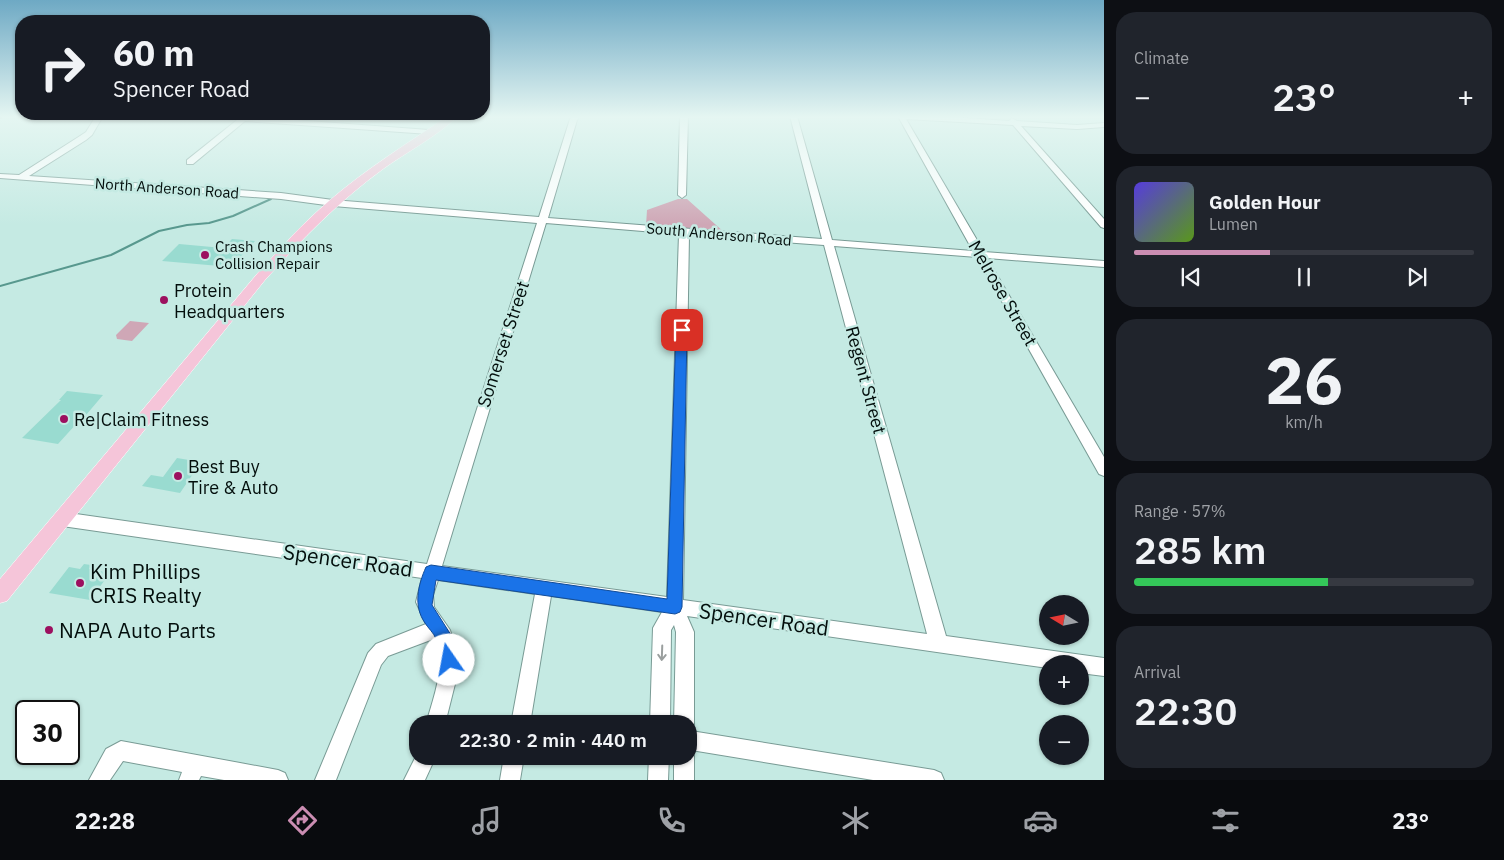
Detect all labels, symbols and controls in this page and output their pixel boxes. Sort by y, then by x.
text: 60 m [113,30,195,76]
icon: right [30,35,95,100]
text: Climate [1134,48,1189,68]
text: 23° [1272,72,1336,121]
text: Spencer Road [113,74,250,103]
text: − [1134,78,1151,115]
text: + [1457,78,1474,115]
street label: North Anderson Road [94,173,240,203]
text: Golden Hour [1209,190,1321,214]
text: Lumen [1209,214,1258,234]
street label: South Anderson Road [646,218,792,250]
street label: Melrose Street [963,236,1043,350]
place label: Crash Champions Collision Repair [215,237,333,273]
marker: Crash Champions Collision Repair [199,249,211,261]
icon: previous [1177,263,1205,291]
icon: pause [1290,263,1318,291]
icon: next [1403,263,1431,291]
street label: Somerset Street [472,278,534,410]
place label: Protein Headquarters [174,279,285,323]
marker: Protein Headquarters [158,294,170,306]
pin [661,309,703,351]
icon: arrive [668,316,696,344]
street label: Regent Street [841,324,891,436]
text: 26 [1265,337,1343,422]
place label: Re|Claim Fitness [74,408,209,431]
text: km/h [1285,412,1323,432]
marker: Re|Claim Fitness [58,413,70,425]
place label: Best Buy Tire & Auto [188,455,278,499]
marker: Best Buy Tire & Auto [172,470,184,482]
text: Range · 57% [1134,501,1226,521]
text: 285 km [1134,525,1266,574]
street label: Spencer Road [281,537,415,583]
place label: Kim Phillips CRIS Realty [90,557,202,609]
marker: Kim Phillips CRIS Realty [74,577,86,589]
north arrow [1039,595,1089,645]
map controls [1039,595,1089,765]
street label: Spencer Road [697,596,831,642]
place label: NAPA Auto Parts [59,616,216,644]
marker: NAPA Auto Parts [43,624,55,636]
position arrow [422,633,474,685]
one-way arrow [657,644,667,660]
button: + [1039,655,1089,705]
text: Arrival [1134,662,1181,682]
text: 22:30 [1134,686,1237,735]
speed limit sign: 30 [15,700,80,765]
button: − [1039,715,1089,765]
text: 22:30 · 2 min · 440 m [459,728,647,752]
icon: directions [285,803,320,838]
icon: music [469,803,504,838]
icon: phone [654,803,689,838]
icon: climate [838,803,873,838]
icon: car [1023,803,1058,838]
icon: filters [1208,803,1243,838]
text: 22:28 [75,806,135,835]
text: 23° [1392,806,1429,835]

